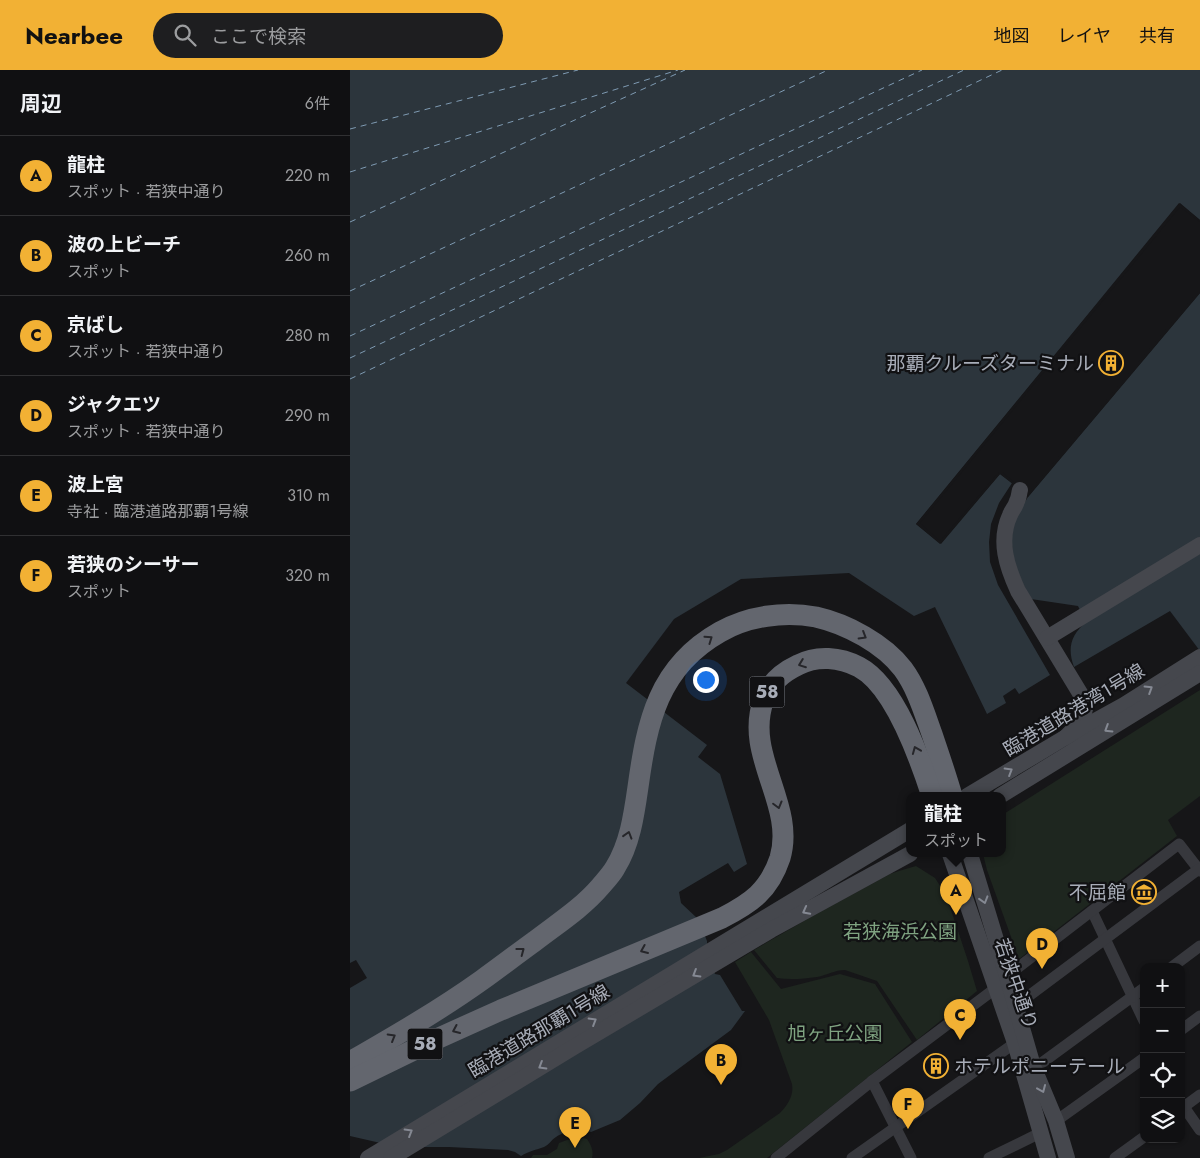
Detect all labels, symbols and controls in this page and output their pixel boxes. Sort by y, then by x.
search box [153,13,503,58]
text: Nearbee [25,18,123,53]
icon: search [171,21,199,49]
text: ここで検索 [211,23,306,50]
text: 地図 [994,23,1030,49]
text: レイヤ [1058,23,1111,49]
text: 共有 [1139,23,1175,49]
text: 周辺 [20,89,62,119]
text: 6件 [305,92,330,115]
text: 龍柱 [67,151,105,178]
text: A [30,164,42,187]
text: 220 m [285,164,330,187]
text: スポット · 若狭中通り [67,180,225,203]
text: 波の上ビーチ [67,231,181,258]
text: B [31,244,41,267]
text: 260 m [285,244,330,267]
text: スポット [67,260,131,283]
text: 京ばし [67,311,124,338]
text: C [30,324,42,347]
text: 280 m [285,324,330,347]
text: スポット · 若狭中通り [67,340,225,363]
place label: 那覇クルーズターミナル [887,350,1094,377]
building icon: 那覇クルーズターミナル [1098,350,1124,376]
text: ジャクエツ [67,391,161,418]
text: D [30,404,42,427]
text: 290 m [285,404,330,427]
text: スポット · 若狭中通り [67,420,225,443]
text: 波上宮 [67,471,124,498]
text: E [31,484,41,507]
text: 310 m [287,484,330,507]
text: 寺社 · 臨港道路那覇1号線 [67,500,249,523]
text: 若狭のシーサー [67,551,200,578]
text: F [32,564,40,587]
text: 320 m [285,564,330,587]
text: スポット [67,580,131,603]
one-way arrow [857,629,866,639]
one-way arrow [704,636,713,645]
one-way arrow [798,657,807,668]
street label: 臨港道路港湾1号線 [998,657,1150,763]
your location [693,667,719,693]
road number: 58 [750,676,784,708]
one-way arrow [1143,686,1153,695]
one-way arrow [1105,723,1114,733]
one-way arrow [912,746,922,755]
one-way arrow [1003,768,1012,778]
popup [906,792,1006,857]
one-way arrow [772,800,782,808]
text: 龍柱 [924,800,962,827]
text: スポット [924,829,988,852]
one-way arrow [623,831,633,840]
pin: A [940,874,972,915]
place label: 不屈館 [1069,879,1126,906]
museum icon: 不屈館 [1131,879,1157,905]
one-way arrow [979,896,989,904]
one-way arrow [802,905,811,915]
park label: 若狭海浜公園 [843,918,957,945]
pin: D [1026,928,1058,969]
street label: 若狭中通り [988,935,1044,1033]
one-way arrow [640,944,649,955]
one-way arrow [515,948,524,958]
map controls [1140,963,1185,1143]
button: + [1140,963,1185,1008]
one-way arrow [693,967,702,977]
street label: 臨港道路那覇1号線 [463,978,615,1084]
pin: C [944,999,976,1040]
button: − [1140,1008,1185,1053]
one-way arrow [588,1018,597,1028]
park label: 旭ヶ丘公園 [787,1020,883,1047]
one-way arrow [452,1024,461,1034]
road number: 58 [408,1029,442,1060]
one-way arrow [387,1034,396,1044]
pin: B [705,1044,737,1085]
building icon: ホテルポニーテール [923,1053,949,1079]
place label: ホテルポニーテール [954,1053,1125,1080]
button: locate [1140,1053,1185,1098]
one-way arrow [538,1060,547,1070]
one-way arrow [1036,1084,1047,1093]
pin: F [892,1088,924,1129]
button: layers [1140,1098,1185,1143]
pin: E [559,1107,591,1148]
one-way arrow [404,1129,413,1139]

